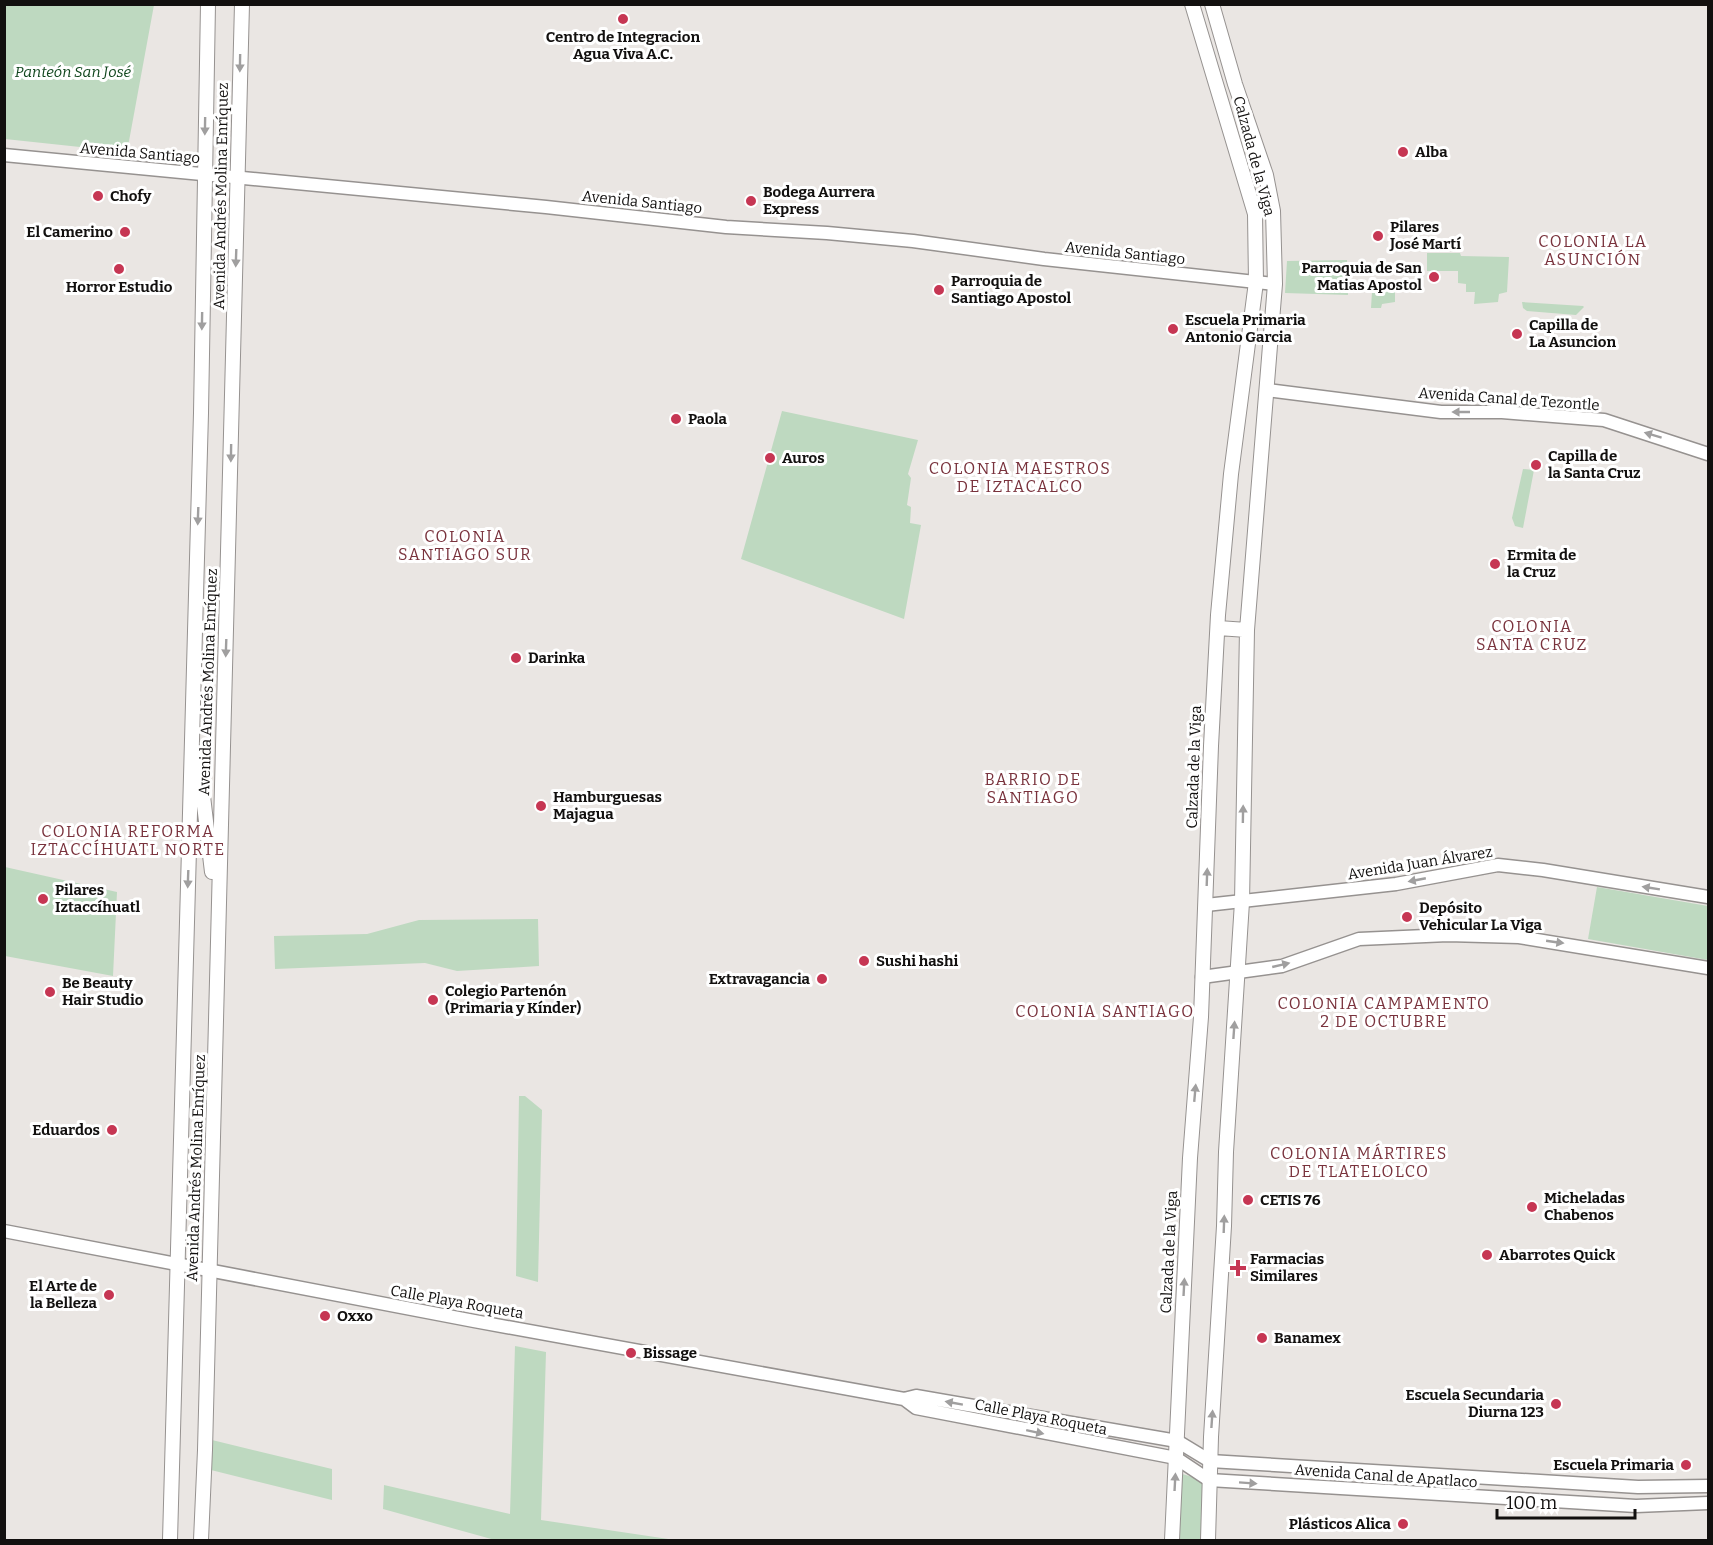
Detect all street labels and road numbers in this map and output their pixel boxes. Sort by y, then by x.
street label: Avenida Andrés Molina Enríquez [210,82,232,310]
street label: Calzada de la Viga [1229,94,1279,218]
street label: Avenida Santiago [79,139,201,167]
street label: Avenida Santiago [581,187,703,217]
street label: Avenida Santiago [1064,238,1186,268]
street label: Avenida Canal de Tezontle [1418,384,1600,414]
street label: Avenida Andrés Molina Enríquez [195,568,221,796]
street label: Calzada de la Viga [1183,705,1205,829]
street label: Avenida Juan Álvarez [1346,843,1494,883]
street label: Avenida Andrés Molina Enríquez [183,1054,209,1282]
street label: Calzada de la Viga [1157,1190,1181,1314]
street label: Calle Playa Roqueta [389,1281,525,1323]
street label: Calle Playa Roqueta [973,1395,1109,1439]
street label: Avenida Canal de Apatlaco [1294,1461,1478,1491]

